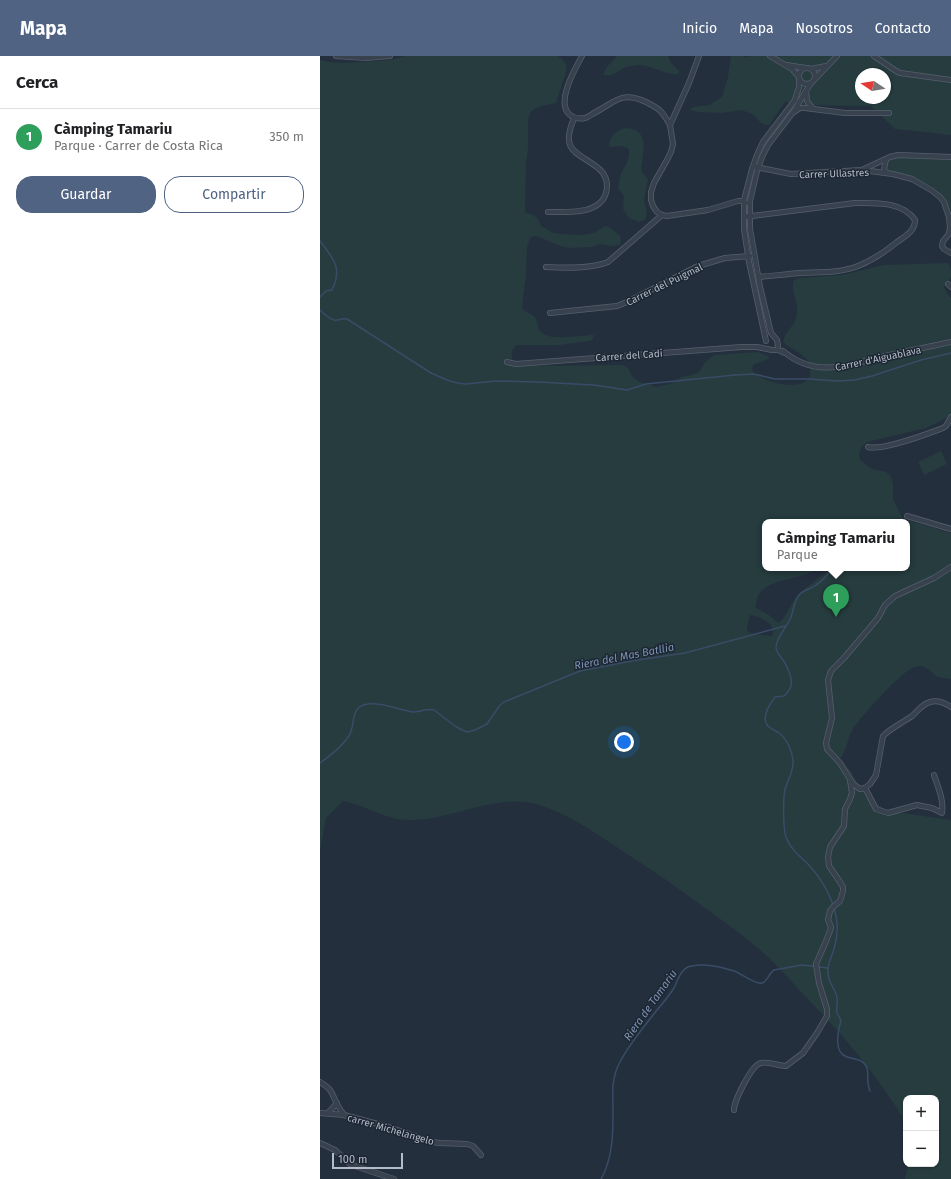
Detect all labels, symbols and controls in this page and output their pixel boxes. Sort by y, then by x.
text: Mapa [20,17,67,40]
text: Inicio [682,20,717,37]
text: Mapa [739,20,774,37]
text: Nosotros [796,20,853,37]
text: Contacto [875,20,931,37]
north arrow [855,68,891,104]
text: Cerca [16,72,58,93]
text: Càmping Tamariu [54,120,172,138]
text: 1 [26,129,32,144]
text: 350 m [269,129,304,144]
text: Parque · Carrer de Costa Rica [54,138,223,153]
street label: Carrer Ullastres [799,167,870,181]
button: Guardar [16,176,156,213]
button: Compartir [164,176,304,213]
street label: Carrer del Puigmal [624,261,705,309]
street label: Carrer d'Aiguablava [834,344,922,374]
street label: Carrer del Cadí [595,347,663,364]
popup [762,519,910,571]
text: Càmping Tamariu [777,529,895,547]
text: Parque [777,547,818,562]
pin: 1 [823,584,849,617]
water label: Riera del Mas Batllia [573,640,675,673]
your location [614,732,634,752]
water label: Riera de Tamariu [621,967,680,1043]
map controls [903,1095,939,1167]
button: + [903,1095,939,1131]
street label: carrer Michelangelo [346,1112,436,1148]
button: − [903,1131,939,1167]
scale bar [332,1151,403,1170]
text: 100 m [338,1153,367,1166]

